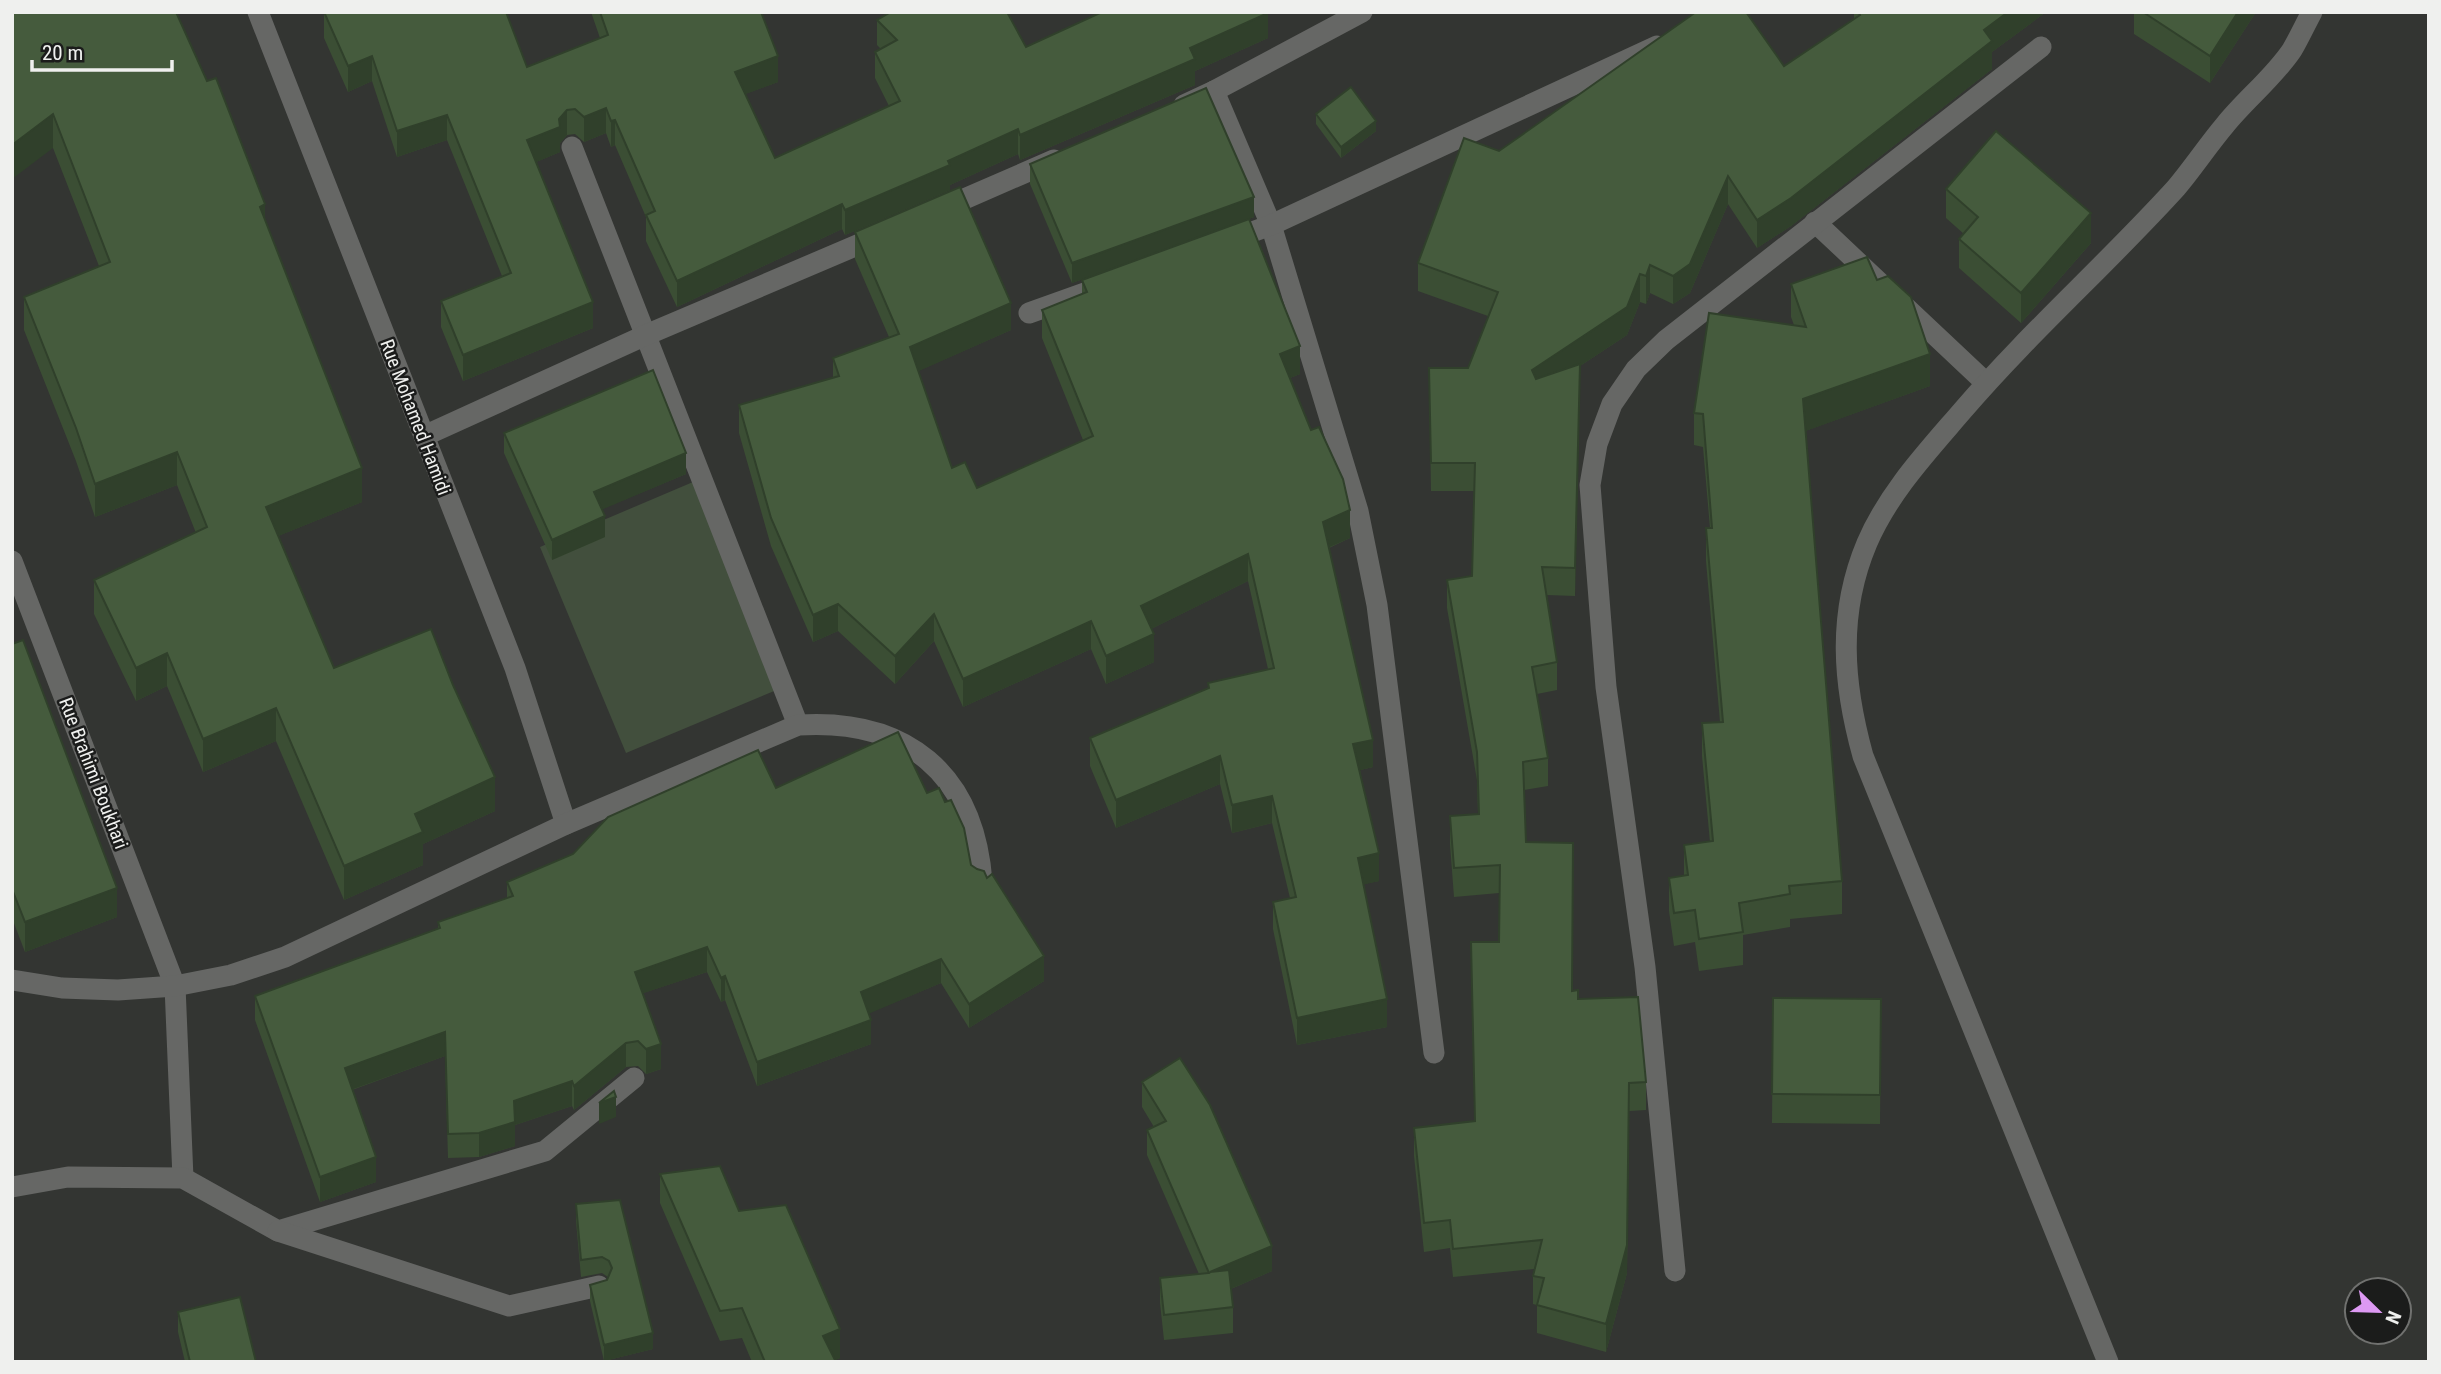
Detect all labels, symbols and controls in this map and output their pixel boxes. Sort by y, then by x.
scale bar [32,28,172,72]
text: 20 m [42,41,83,65]
street label: Rue Mohamed Hamidi [375,336,456,498]
street label: Rue Brahimi Boukhari [54,694,133,852]
north arrow [2343,1276,2413,1346]
text: N [2380,1308,2406,1327]

